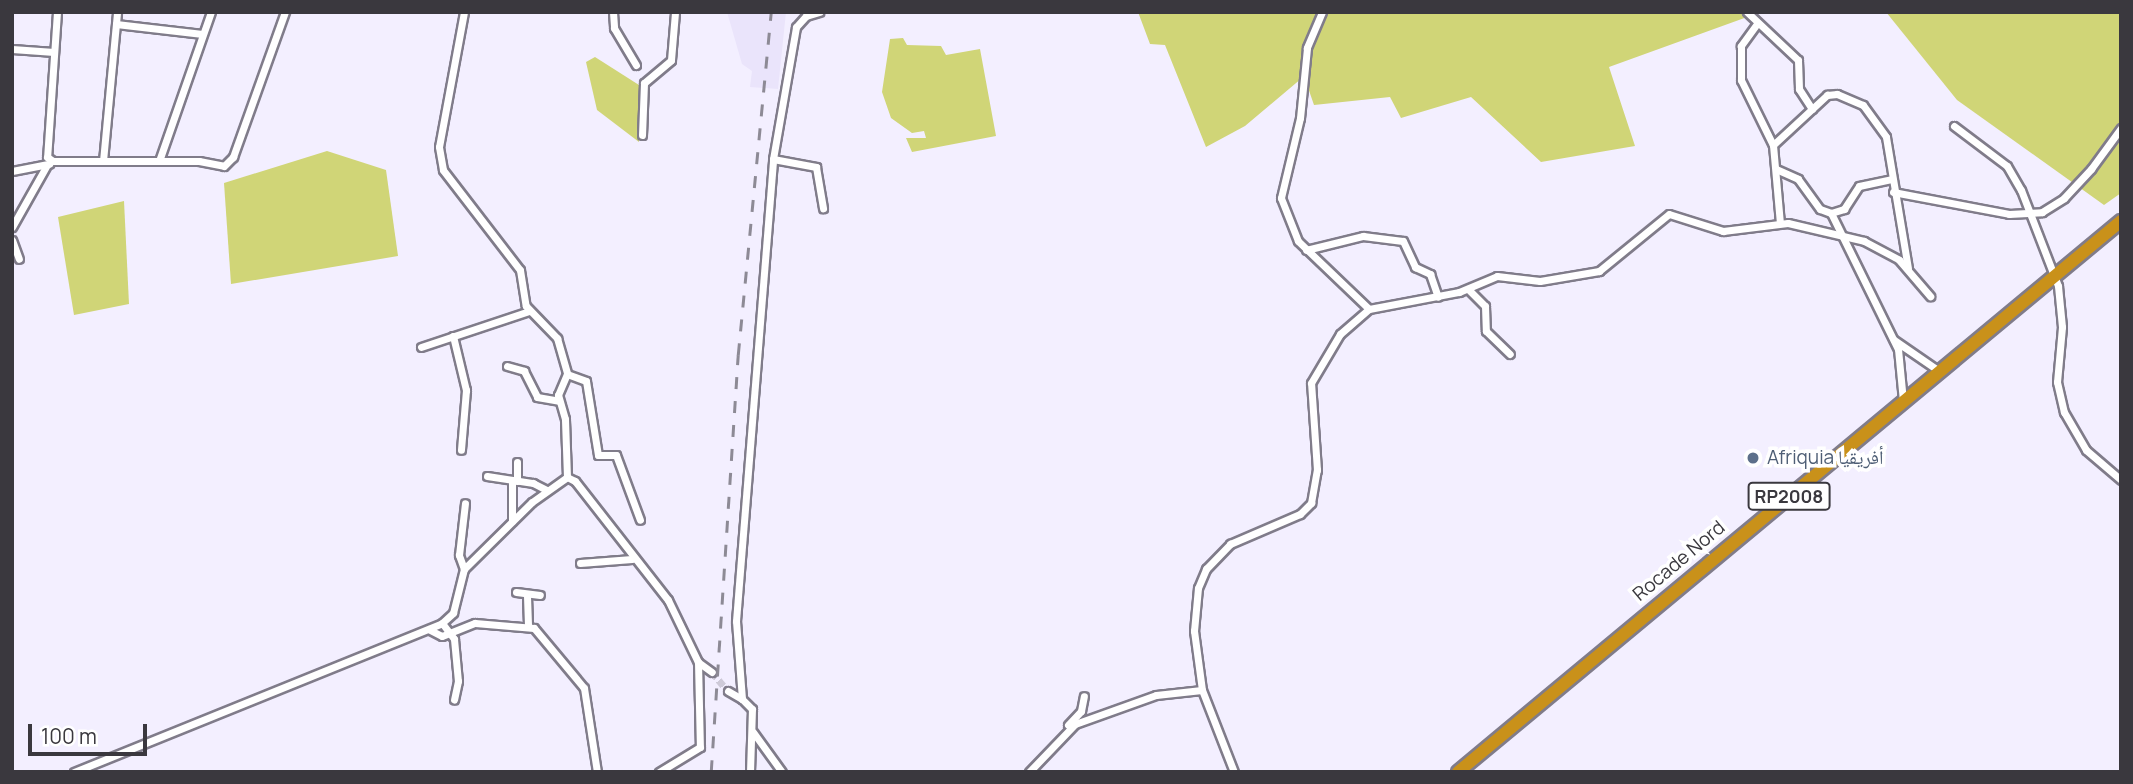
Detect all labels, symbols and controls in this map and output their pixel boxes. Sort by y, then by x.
place label: Afriquia أفريقيا [1767,447,1884,469]
marker: Afriquia أفريقيا [1745,450,1761,466]
road number: RP2008 [1747,482,1831,510]
street label: Rocade Nord [1629,516,1729,606]
scale bar [32,710,150,754]
text: 100 m [41,722,97,750]

